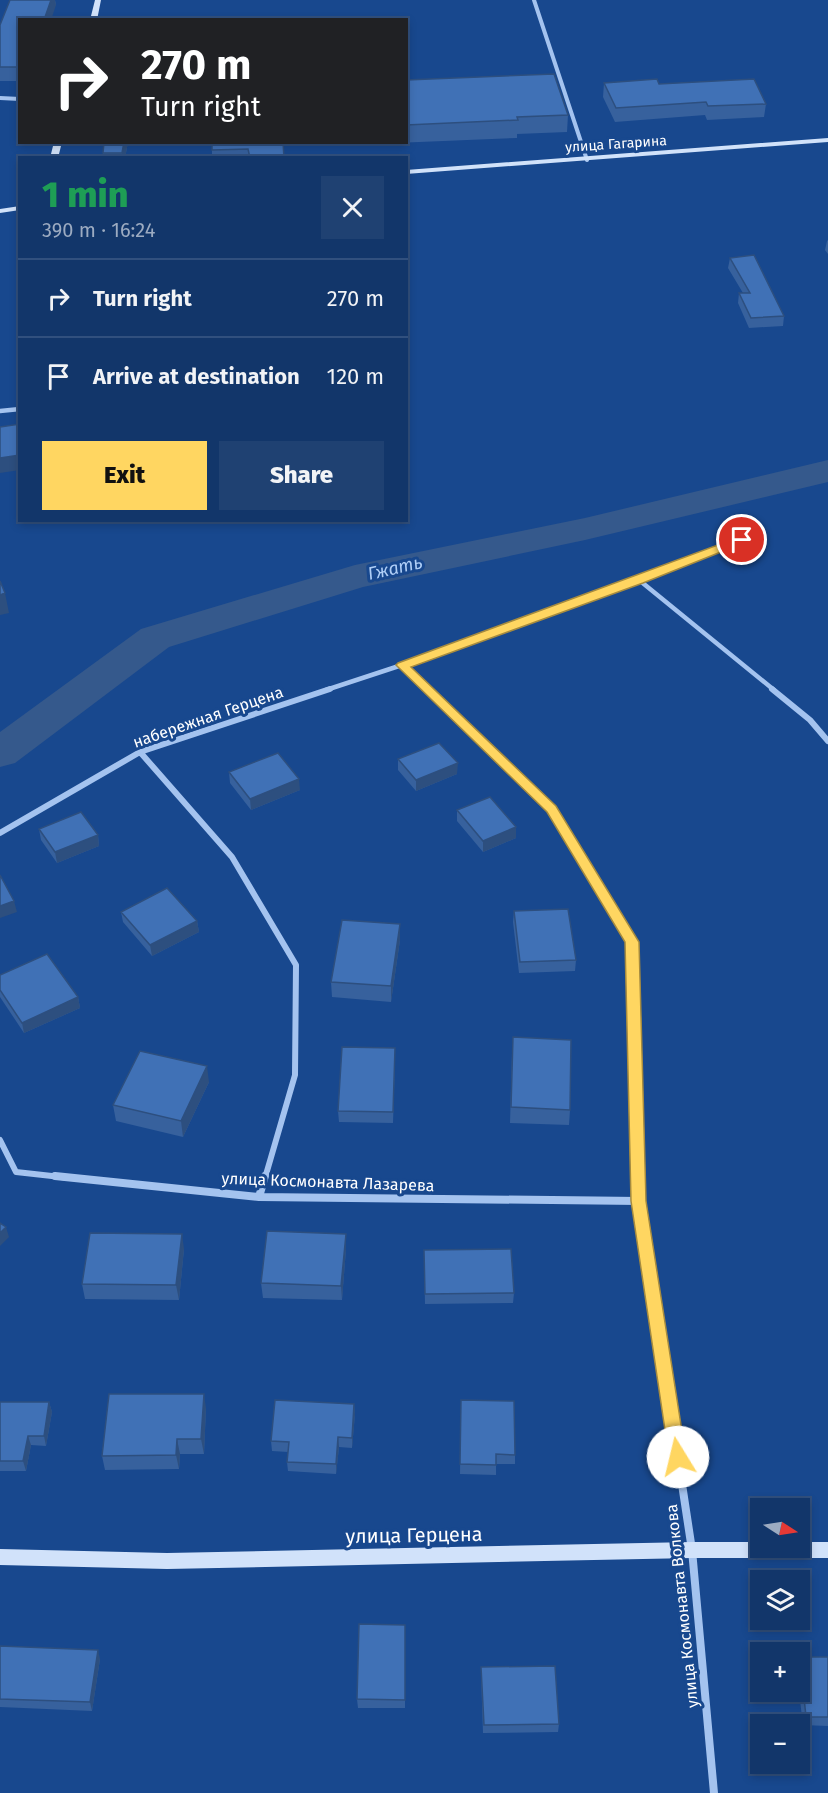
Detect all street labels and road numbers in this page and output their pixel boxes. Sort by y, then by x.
street label: улица Гагарина [565,132,667,156]
street label: набережная Герцена [130,682,286,752]
street label: улица Космонавта Лазарева [221,1169,435,1195]
street label: улица Космонавта Волкова [662,1503,702,1709]
street label: улица Герцена [345,1522,483,1548]

